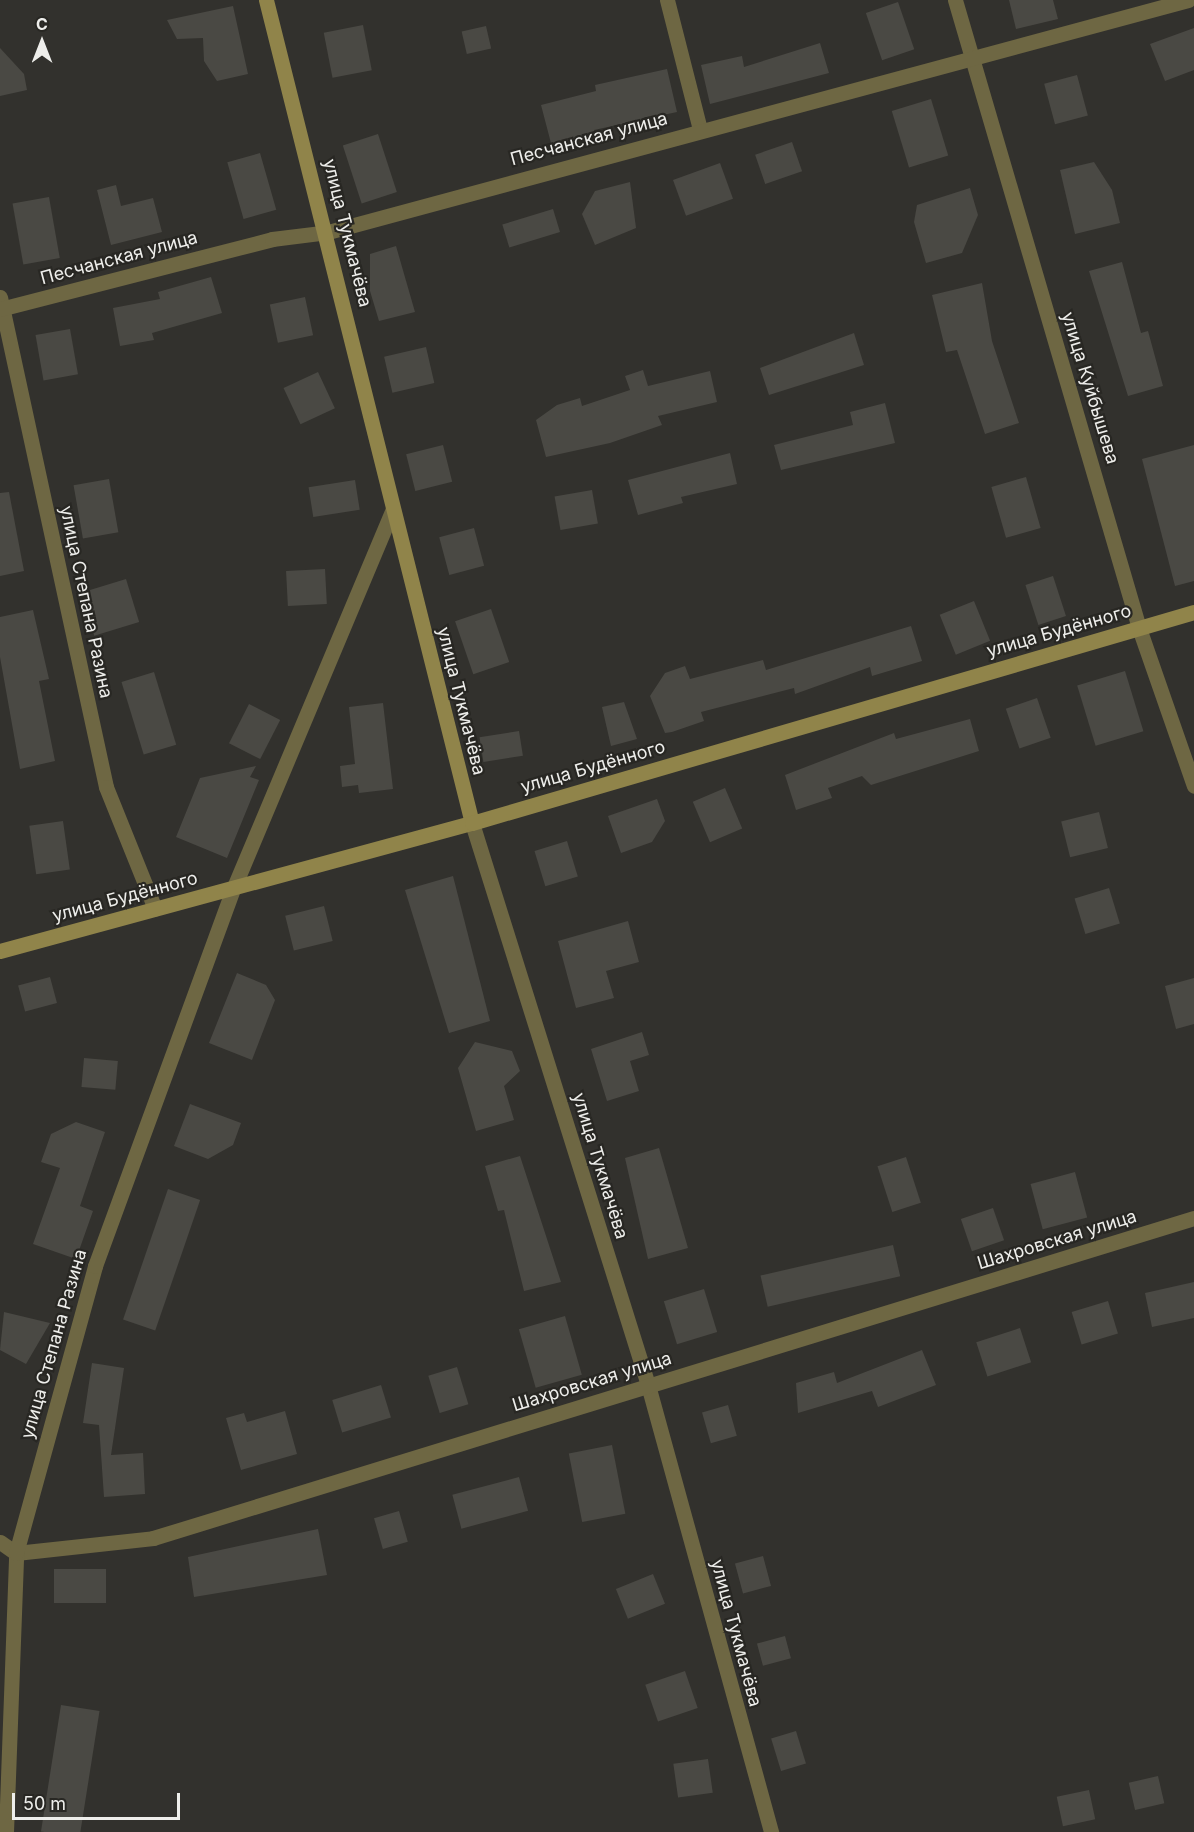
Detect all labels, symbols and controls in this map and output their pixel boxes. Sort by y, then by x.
north arrow [12,12,72,72]
text: С [36,14,48,34]
street label: Песчанская улица [508,108,670,170]
street label: улица Тукмачёва [318,157,376,309]
street label: Песчанская улица [38,227,200,289]
street label: улица Куйбышева [1057,309,1123,467]
street label: улица Степана Разина [55,504,117,700]
street label: улица Будённого [984,600,1134,662]
street label: улица Тукмачёва [432,625,490,777]
street label: улица Будённого [518,736,668,798]
street label: улица Будённого [50,867,200,927]
street label: улица Тукмачёва [567,1090,633,1242]
street label: Шахровская улица [975,1205,1139,1275]
street label: улица Степана Разина [17,1247,91,1441]
street label: Шахровская улица [510,1347,674,1417]
street label: улица Тукмачёва [706,1557,766,1709]
scale bar [15,1781,183,1819]
text: 50 m [23,1793,66,1814]

